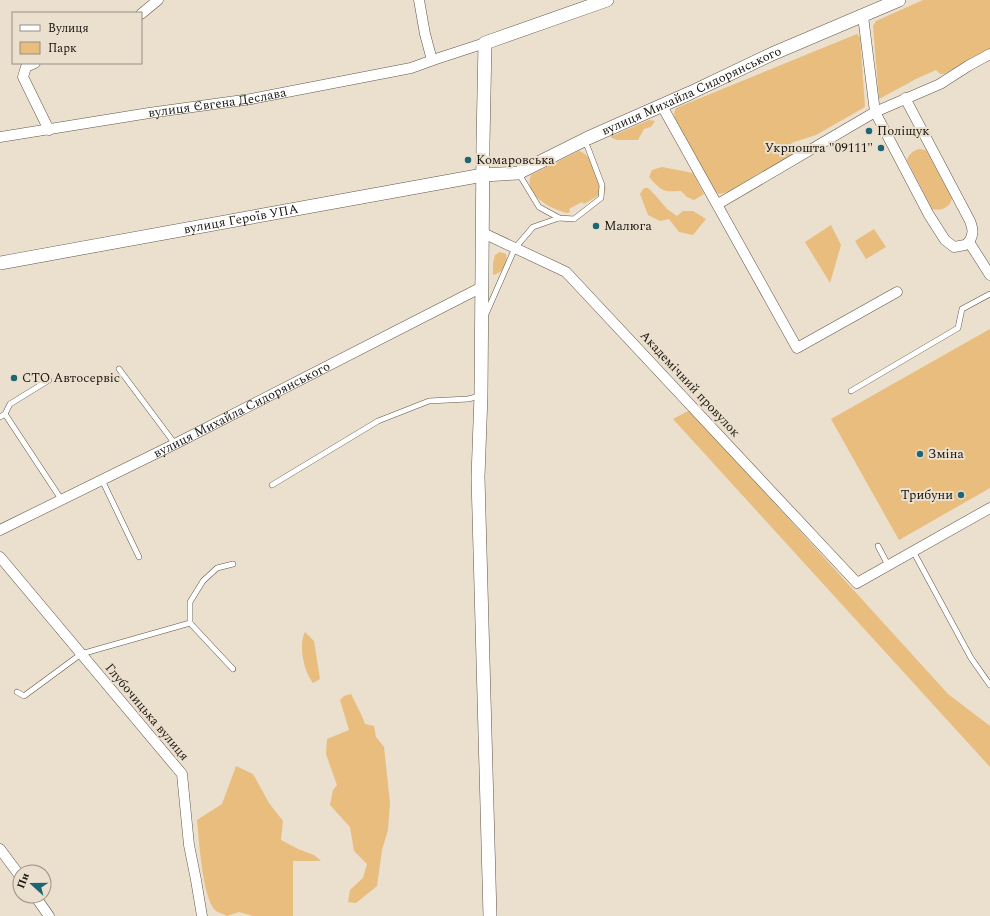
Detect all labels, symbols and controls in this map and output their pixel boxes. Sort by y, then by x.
legend [12,12,142,64]
text: Вулиця [48,19,89,38]
text: Парк [48,39,77,58]
street label: вулиця Михайла Сидорянського [598,41,785,141]
street label: вулиця Євгена Деслава [147,82,289,123]
place label: Поліщук [877,121,929,141]
marker: Поліщук [864,126,874,136]
place label: Укрпошта "09111" [765,138,873,158]
marker: Укрпошта "09111" [876,143,886,153]
place label: Комаровська [476,150,555,170]
marker: Комаровська [463,155,473,165]
street label: вулиця Героїв УПА [182,199,300,239]
place label: Малюга [604,216,652,236]
marker: Малюга [591,221,601,231]
street label: Академічний провулок [635,326,745,442]
street label: вулиця Михайла Сидорянського [150,356,334,463]
place label: СТО Автосервіс [22,368,120,388]
marker: СТО Автосервіс [9,373,19,383]
place label: Зміна [928,444,964,464]
marker: Зміна [915,449,925,459]
place label: Трибуни [901,485,953,505]
marker: Трибуни [956,490,966,500]
street label: Глубочицька вулиця [100,659,194,765]
north arrow [12,864,52,904]
text: Пн [12,870,34,891]

